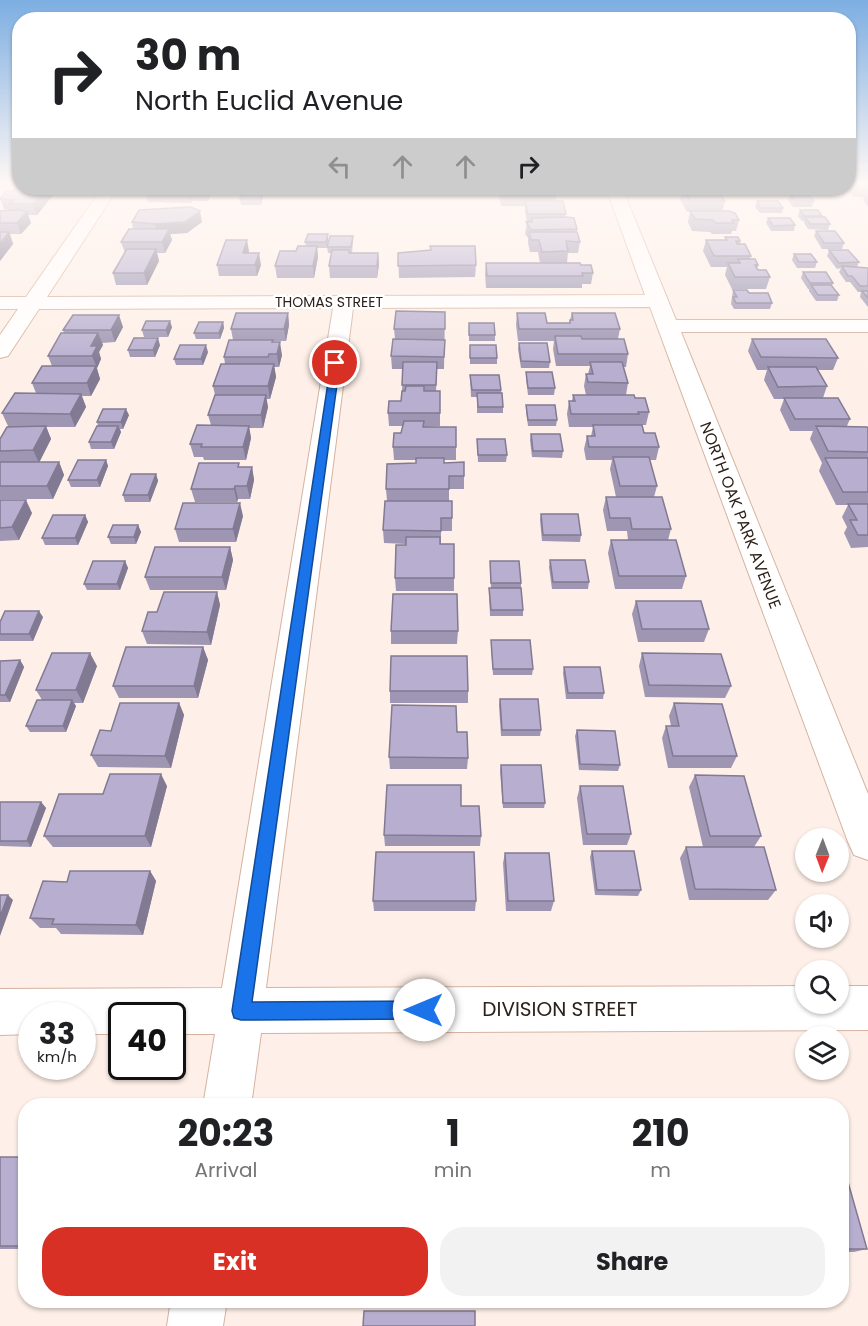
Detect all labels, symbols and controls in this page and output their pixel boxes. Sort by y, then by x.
text: 30 m [135,26,241,85]
icon: right [36,36,114,114]
text: North Euclid Avenue [135,82,403,119]
icon: left [323,150,356,183]
icon: ahead [386,150,419,183]
icon: ahead [449,150,482,183]
icon: right [512,150,545,183]
street label: THOMAS STREET [275,292,383,312]
pin [309,337,360,388]
icon: arrive [318,346,351,379]
street label: NORTH OAK PARK AVENUE [694,418,787,612]
north arrow [795,828,849,882]
map controls [795,828,849,1080]
button: sound [795,894,849,948]
button: search [795,960,849,1014]
position arrow [392,978,456,1042]
street label: DIVISION STREET [482,995,638,1023]
speed limit sign: 40 [108,1002,186,1080]
text: 33 [39,1012,75,1055]
button: layers [795,1026,849,1080]
text: km/h [37,1046,77,1067]
text: 20:23 [178,1108,274,1159]
text: 1 [446,1108,460,1159]
text: 210 [632,1108,689,1159]
text: Arrival [194,1156,257,1184]
text: min [434,1156,472,1184]
text: m [650,1156,671,1184]
button: Exit [42,1227,428,1296]
button: Share [440,1227,825,1296]

